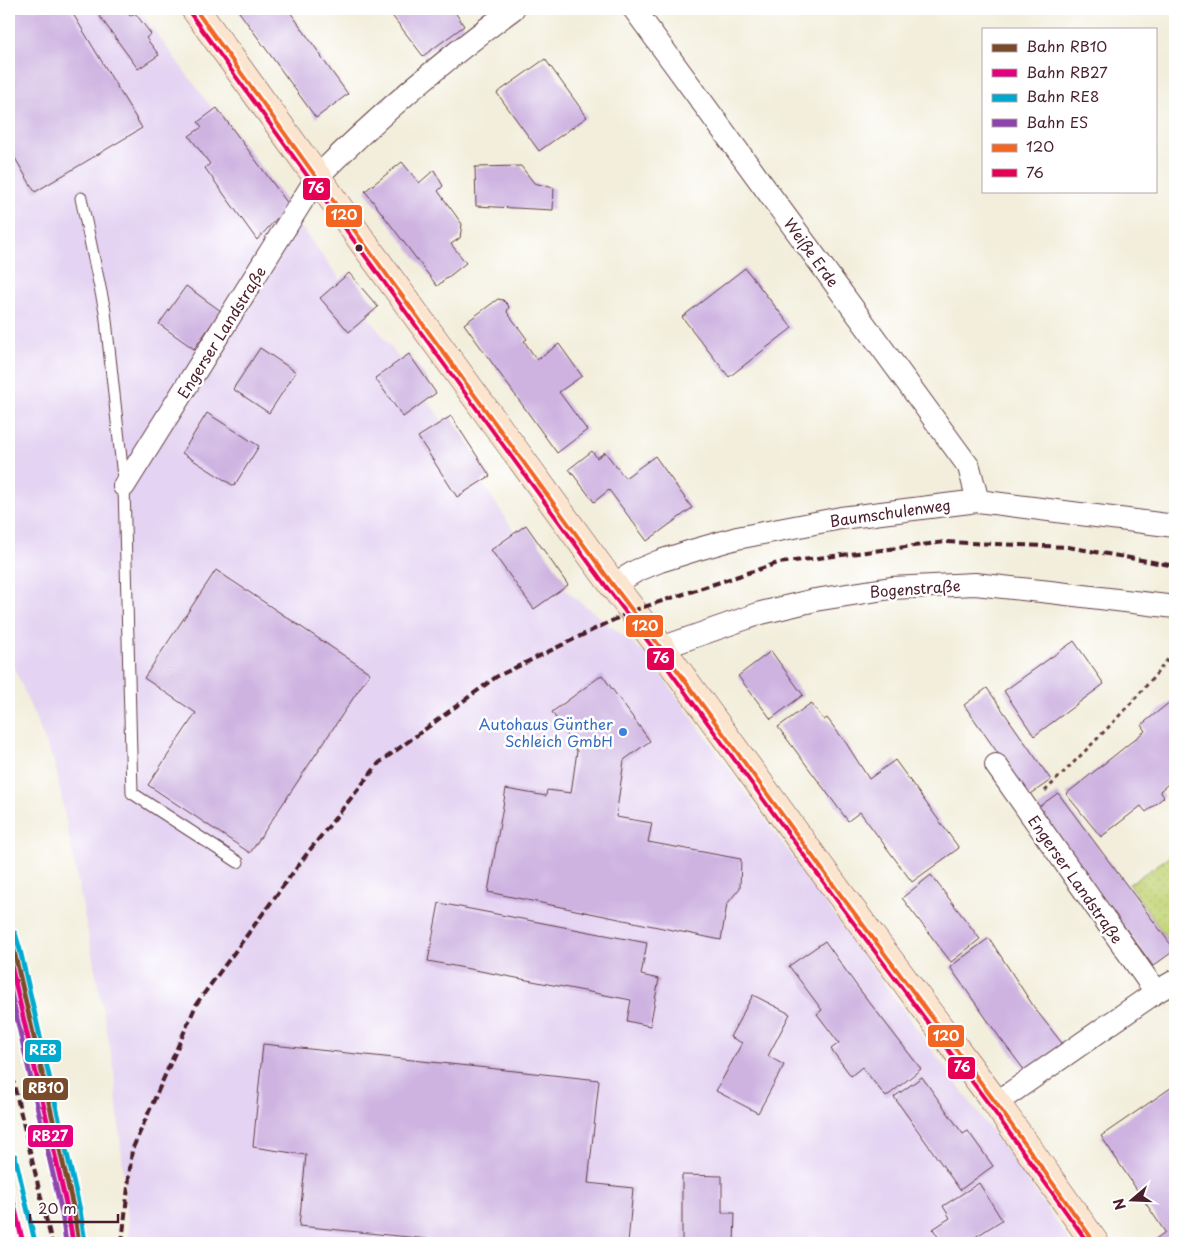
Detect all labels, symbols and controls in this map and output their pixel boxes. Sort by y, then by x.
legend [982,28,1156,192]
text: Bahn RB10 [1026,34,1107,57]
text: Bahn RB27 [1026,60,1108,83]
text: Bahn RE8 [1026,84,1099,107]
text: Bahn ES [1026,110,1088,133]
text: 120 [1026,134,1054,157]
text: 76 [1026,160,1044,183]
line badge: 76 [302,177,331,201]
text: 76 [308,177,324,198]
line badge: 120 [325,204,363,228]
text: 120 [331,204,357,225]
street label: Weiße Erde [779,213,845,291]
unlabelled marker [354,243,364,253]
street label: Engerser Landstraße [171,262,271,402]
street label: Baumschulenweg [828,492,952,532]
street label: Bogenstraße [869,573,961,603]
line badge: 120 [625,614,664,638]
text: 120 [632,615,658,636]
line badge: 76 [646,647,675,671]
text: 76 [653,647,669,668]
place label: Autohaus Günther Schleich GmbH [479,712,613,752]
marker: Autohaus Günther Schleich GmbH [617,726,629,738]
street label: Engerser Landstraße [1023,810,1129,948]
line badge: 120 [927,1024,965,1048]
text: 120 [933,1025,959,1046]
line badge: RE8 [24,1039,62,1063]
text: RE8 [29,1039,57,1060]
line badge: 76 [947,1056,976,1080]
text: 76 [954,1056,970,1077]
line badge: RB10 [22,1077,69,1101]
text: RB10 [28,1077,64,1098]
line badge: RB27 [27,1124,74,1148]
text: RB27 [32,1125,69,1146]
north arrow [1106,1174,1156,1224]
scale bar [30,1192,118,1224]
text: 20 m [38,1196,77,1219]
text: N [1108,1196,1131,1213]

